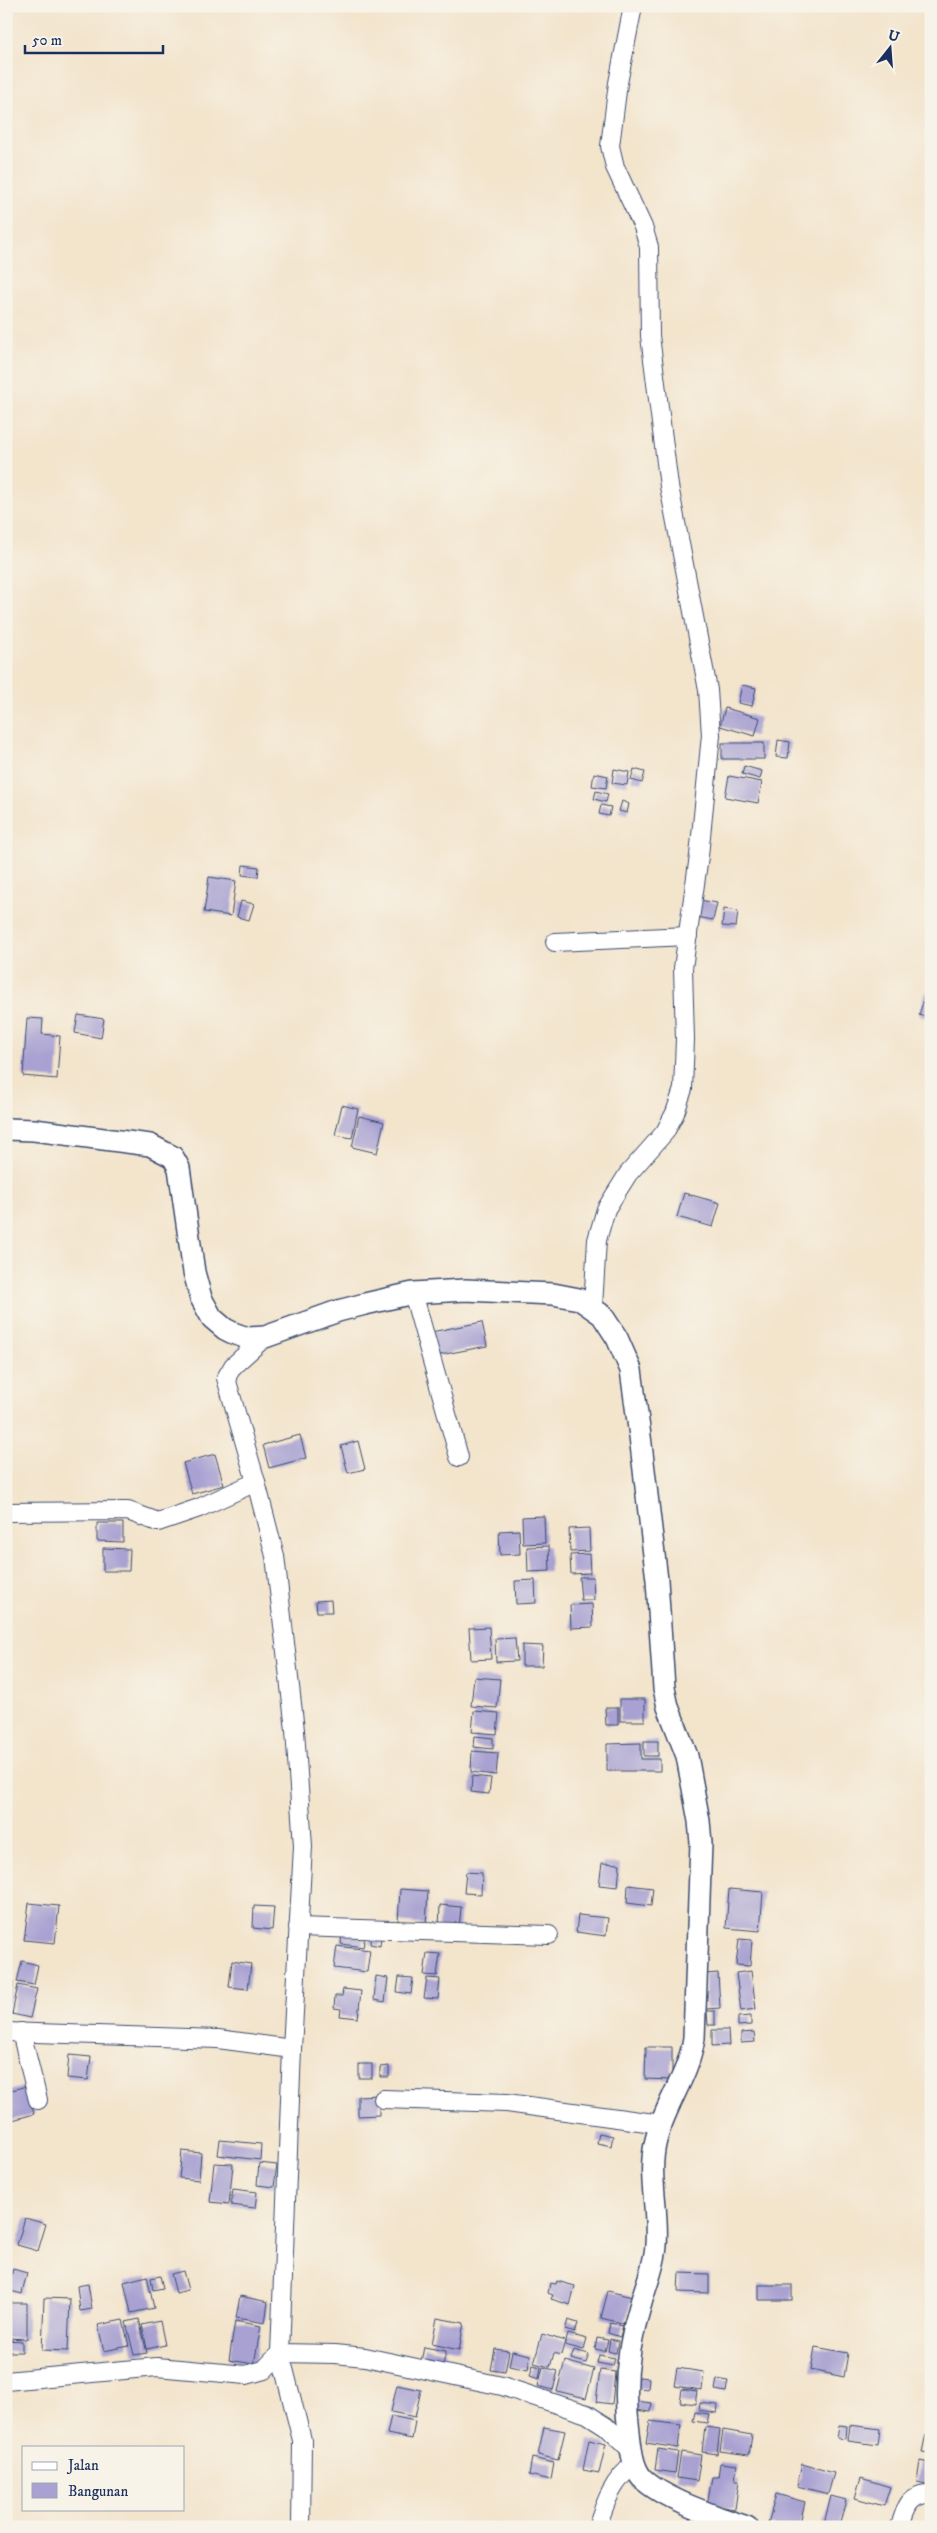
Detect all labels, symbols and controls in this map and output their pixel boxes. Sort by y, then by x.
scale bar [25,22,162,54]
north arrow [864,22,914,72]
text: U [886,26,901,47]
text: 50 m [32,31,62,50]
legend [22,2446,185,2510]
text: Jalan [66,2456,99,2475]
text: Bangunan [68,2482,128,2501]

